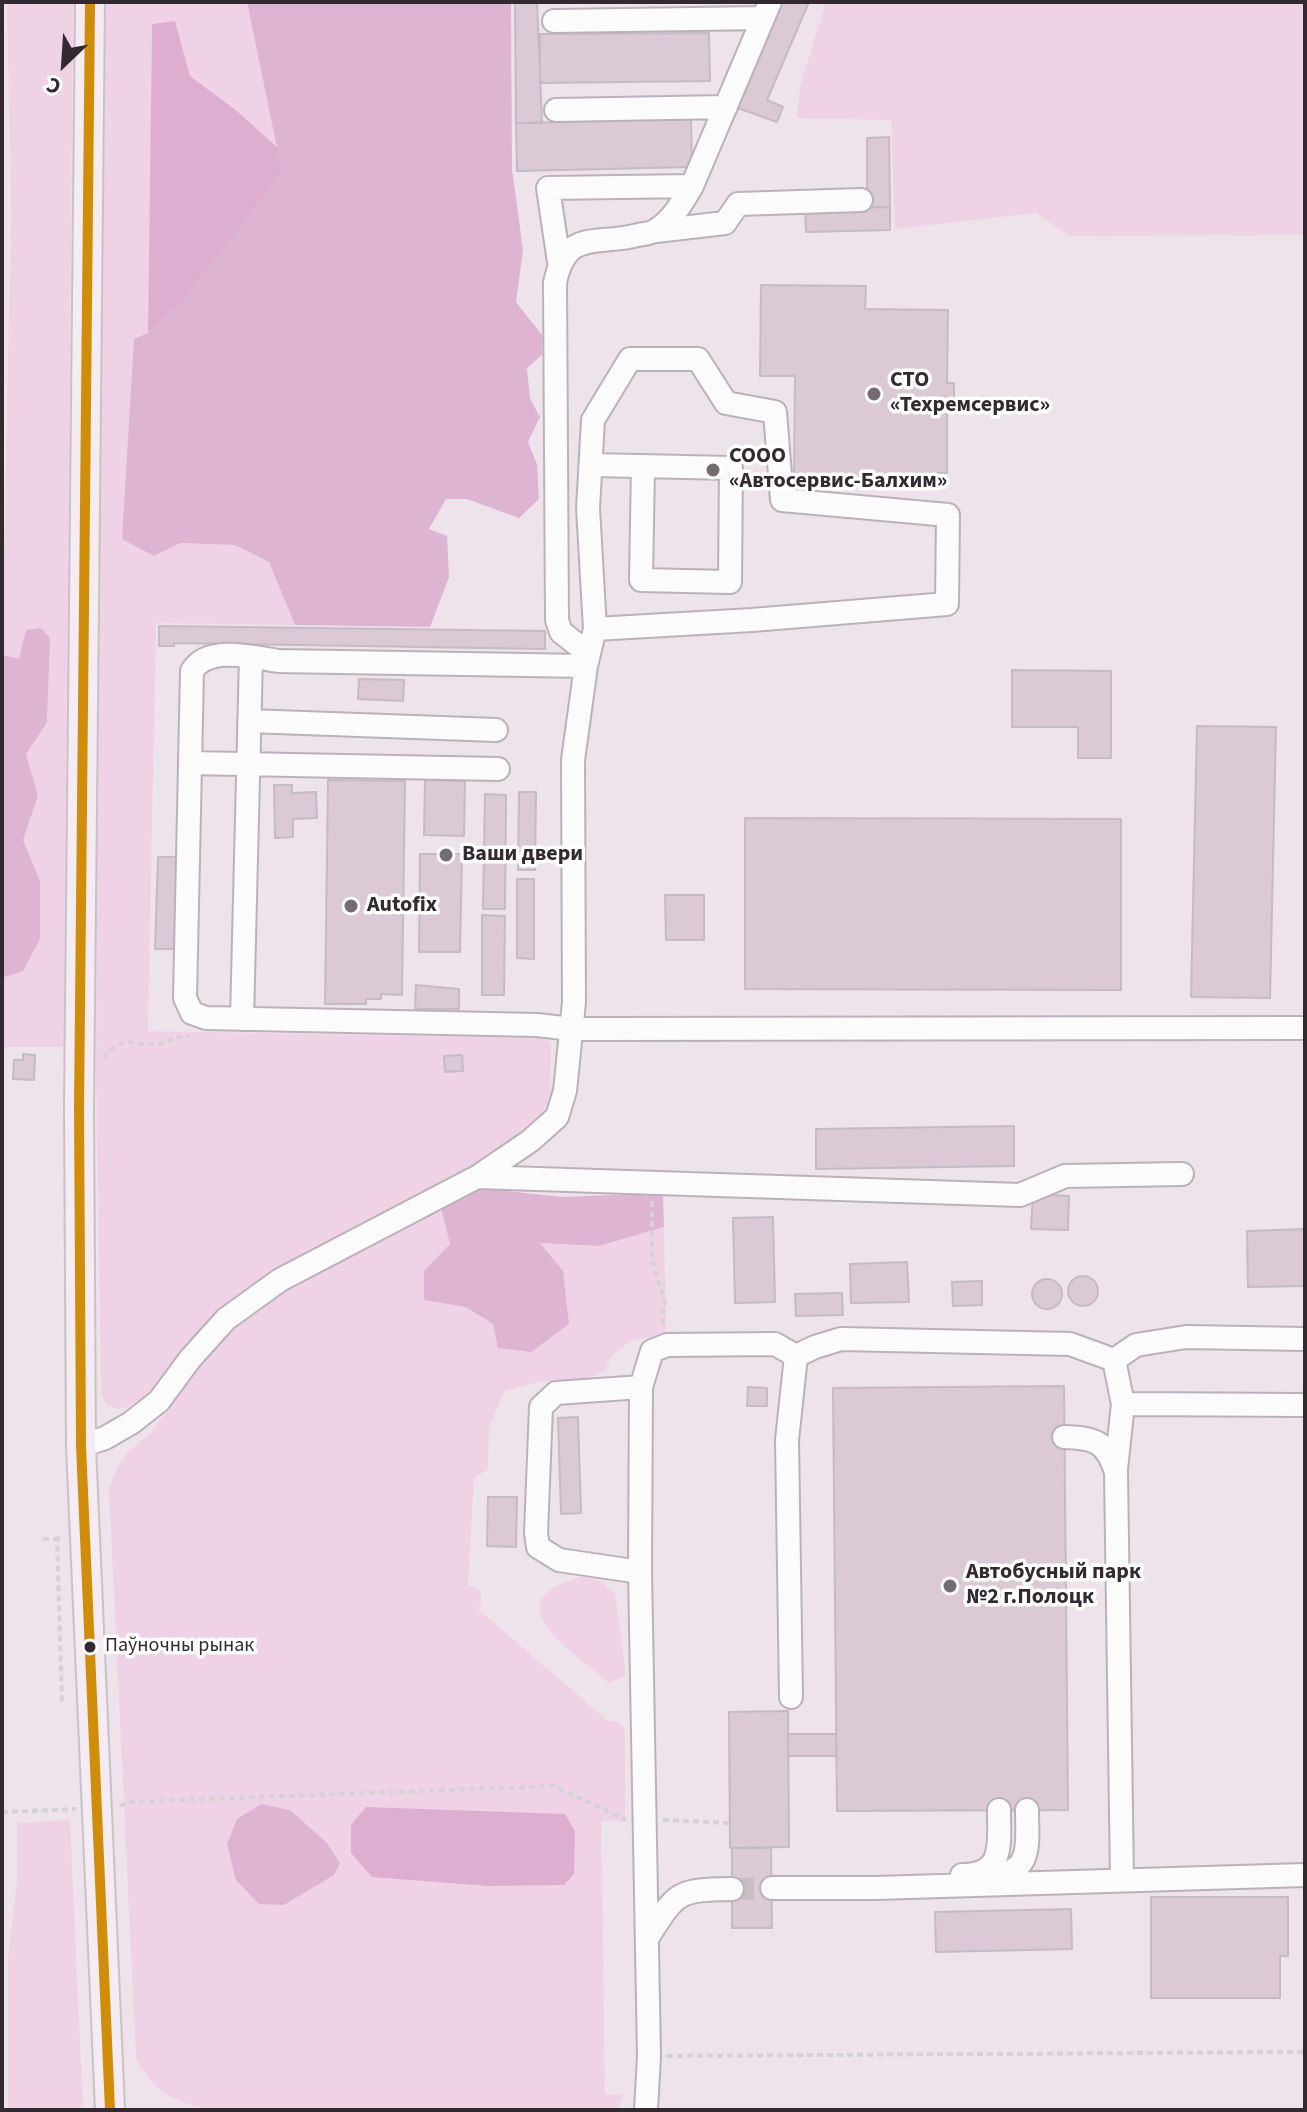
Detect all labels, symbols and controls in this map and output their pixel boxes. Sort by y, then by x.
north arrow [24,24,104,104]
text: С [41,69,66,103]
place label: СТО «Техремсервис» [890,368,1050,420]
marker: СТО «Техремсервис» [865,385,883,403]
place label: СООО «Автосервис-Балхим» [729,444,947,496]
marker: СООО «Автосервис-Балхим» [704,461,722,479]
place label: Ваши двери [462,842,583,868]
marker: Ваши двери [437,846,455,864]
place label: Autofix [367,893,437,919]
marker: Autofix [342,897,360,915]
place label: Автобусный парк №2 г.Полоцк [966,1560,1141,1612]
marker: Автобусный парк №2 г.Полоцк [941,1577,959,1595]
place label: Паўночны рынак [105,1635,254,1659]
marker: Паўночны рынак [82,1639,98,1655]

